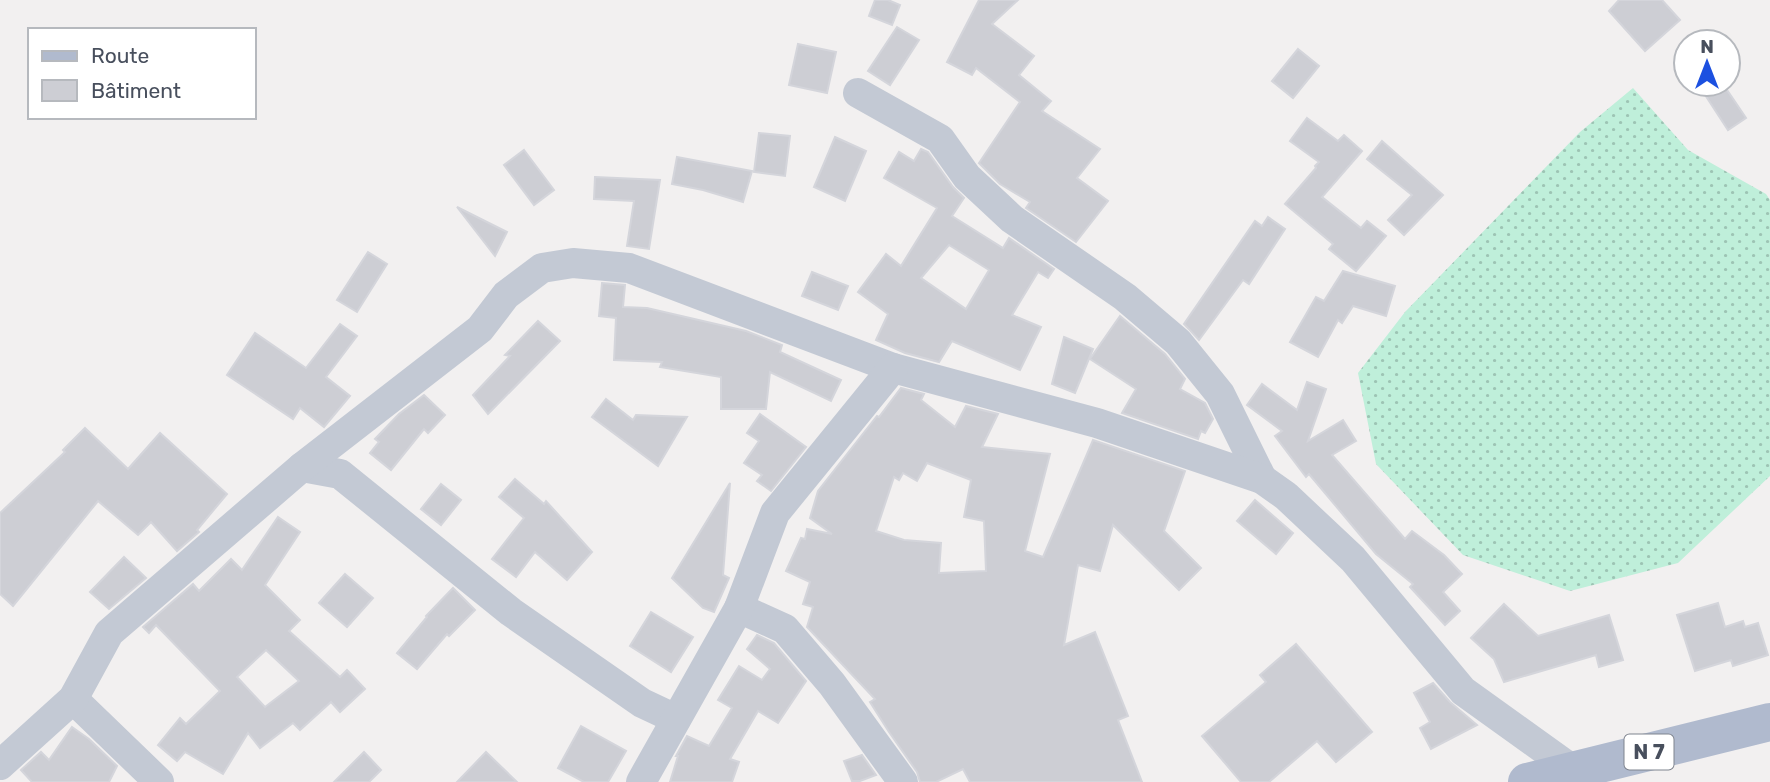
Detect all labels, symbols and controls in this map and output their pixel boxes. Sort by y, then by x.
legend [28,28,256,119]
north arrow [1672,28,1742,98]
text: N [1700,35,1714,58]
text: Route [91,43,149,68]
text: Bâtiment [91,78,181,103]
road number: N 7 [1624,734,1674,770]

